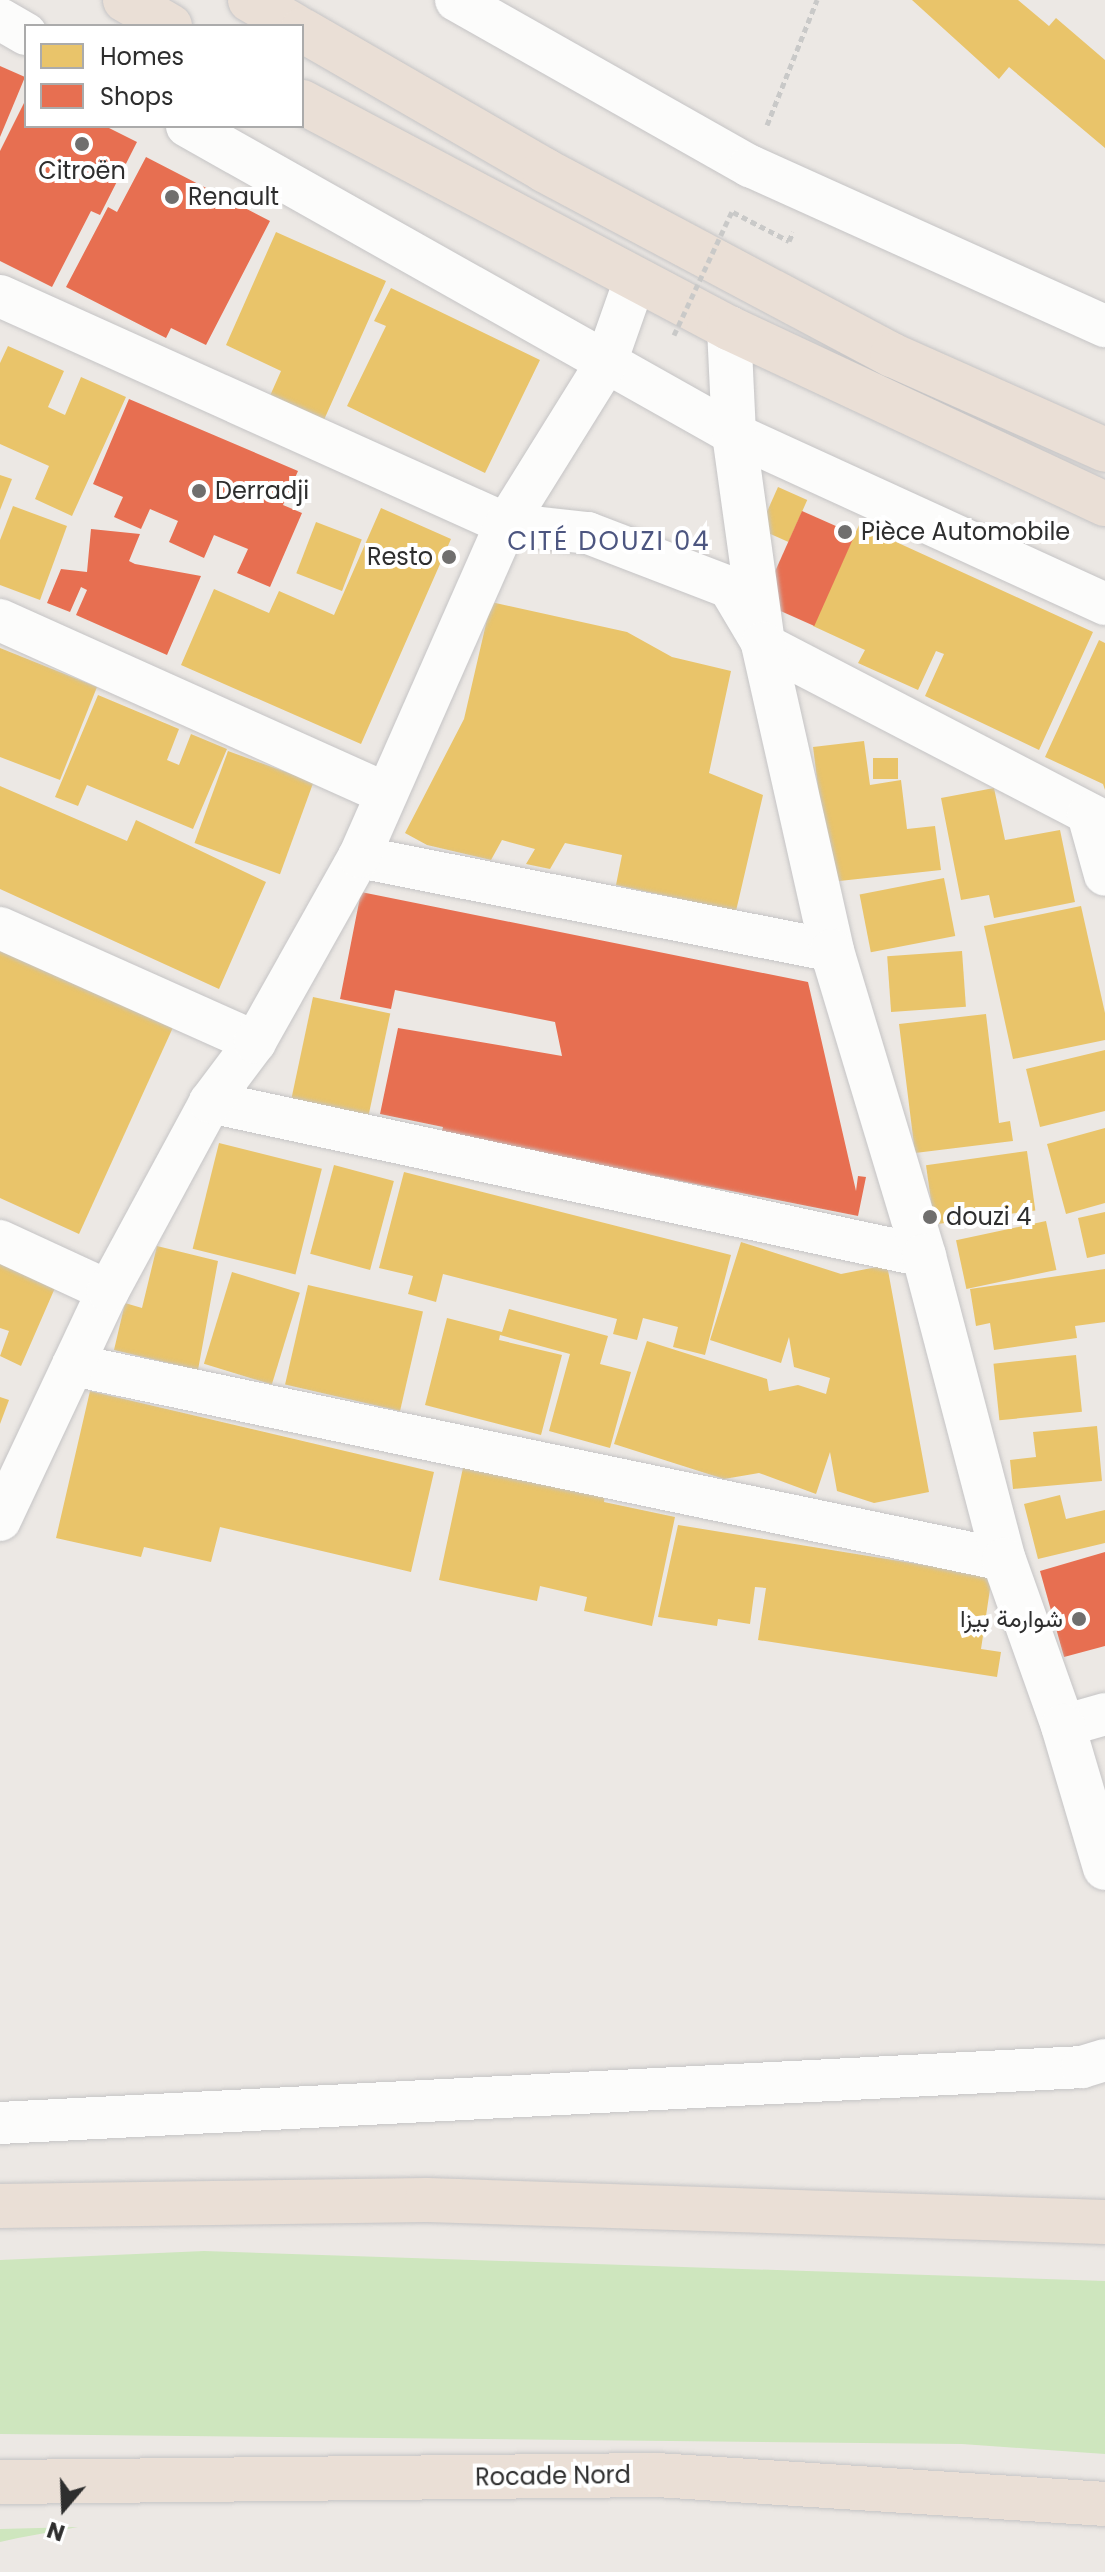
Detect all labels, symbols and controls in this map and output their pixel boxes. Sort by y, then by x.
legend [24,24,304,128]
text: Homes [100,40,184,73]
text: Shops [100,80,174,113]
marker: Citroën [73,135,91,153]
place label: Citroën [38,157,126,185]
place label: Renault [188,183,279,211]
marker: Renault [163,188,181,206]
place label: Derradji [215,477,309,505]
marker: Derradji [190,482,208,500]
place label: Pièce Automobile [861,518,1070,546]
marker: Pièce Automobile [836,523,854,541]
district label: CITÉ DOUZI 04 [507,526,711,558]
place label: Resto [367,543,433,571]
marker: Resto [440,548,458,566]
place label: douzi 4 [946,1203,1031,1231]
marker: douzi 4 [921,1208,939,1226]
place label: شوارمة بيزا [960,1605,1063,1633]
marker: شوارمة بيزا [1070,1610,1088,1628]
street label: Rocade Nord [475,2460,631,2492]
north arrow [24,2468,104,2548]
text: N [43,2514,69,2549]

